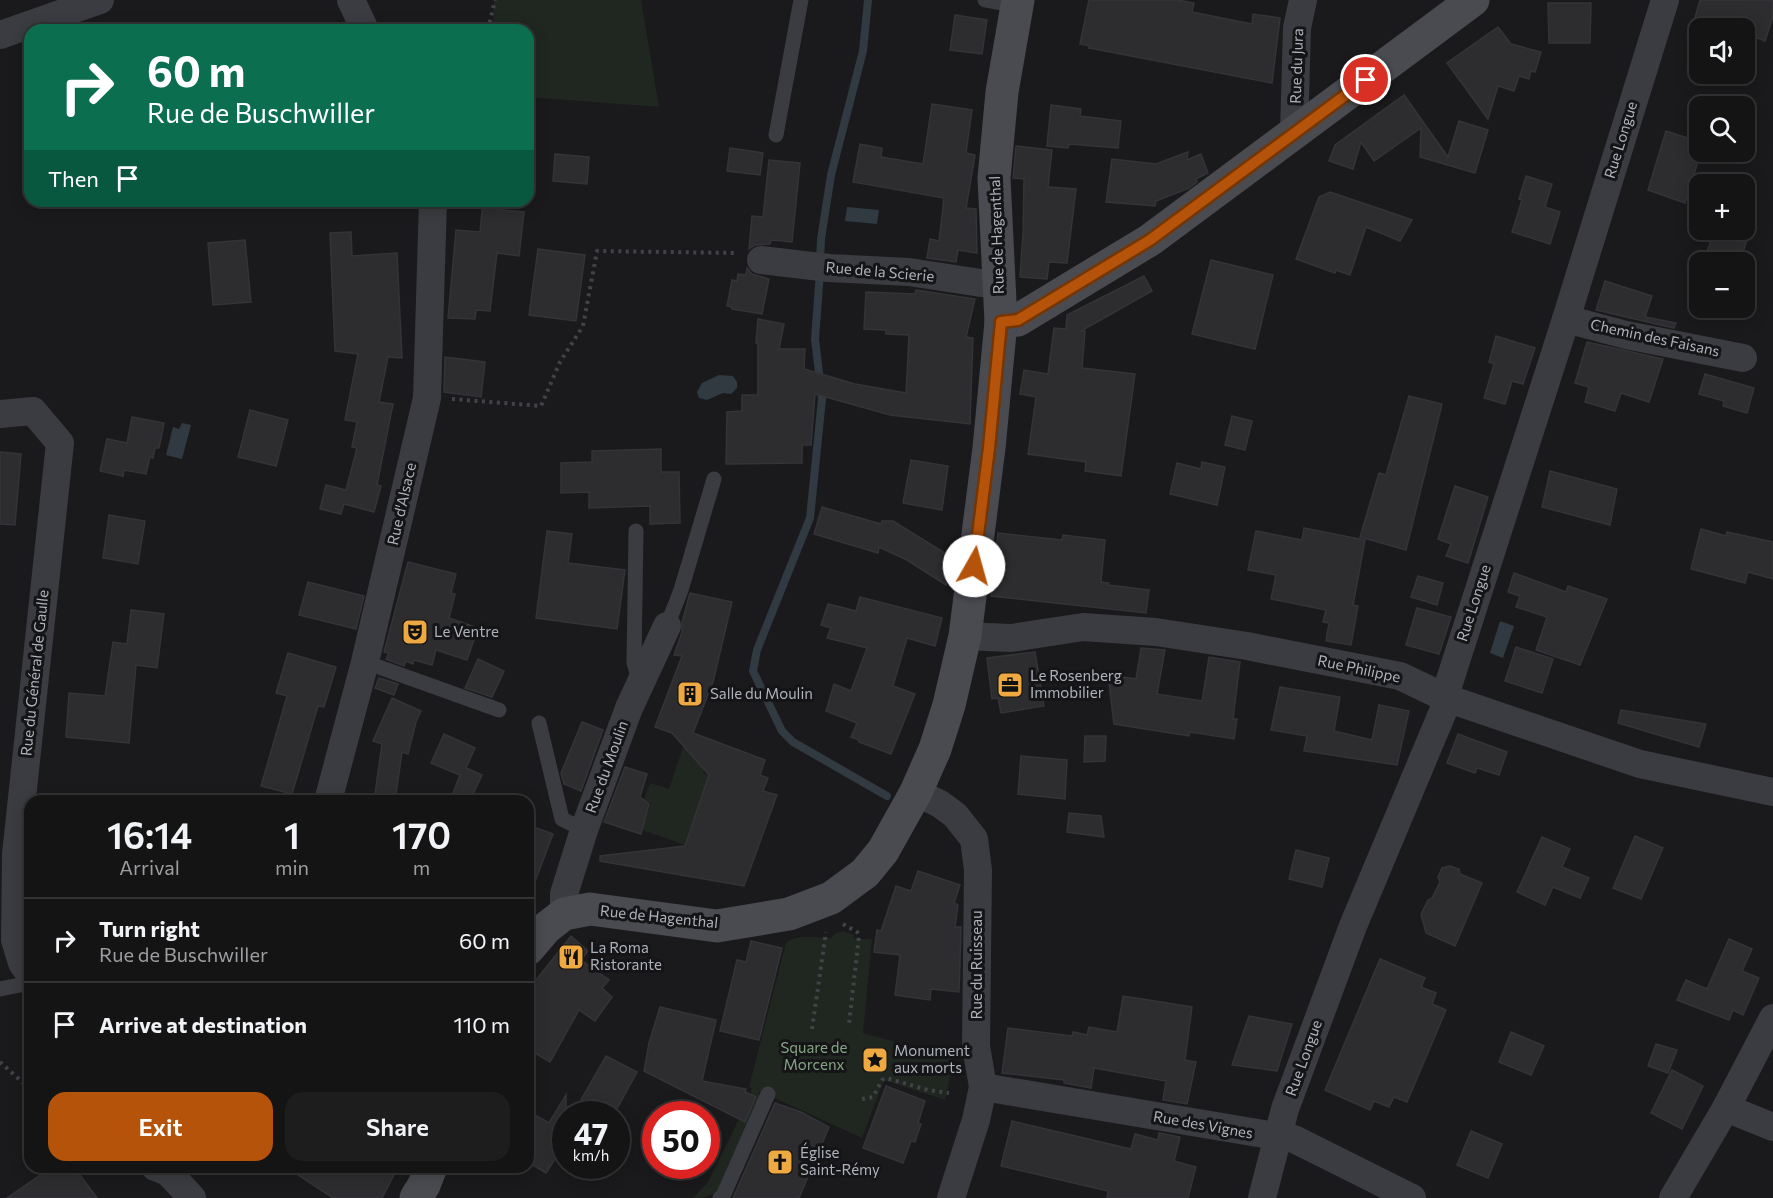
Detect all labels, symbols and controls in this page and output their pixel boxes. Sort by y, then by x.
map controls [1689,18,1755,318]
button: sound [1689,18,1755,84]
street label: Rue du Jura [1286,28,1306,104]
text: 60 m [147,44,246,96]
icon: right [48,48,126,126]
pin [1340,54,1391,105]
icon: arrive [1349,63,1382,96]
text: Rue de Buschwiller [147,96,375,129]
button: search [1689,96,1755,162]
street label: Rue Longue [1600,99,1640,180]
icon: arrive [111,162,144,195]
text: Then [48,165,99,192]
button: + [1689,174,1755,240]
street label: Rue de Hagenthal [985,175,1007,295]
button: − [1689,252,1755,318]
street label: Rue de la Scierie [825,257,935,285]
street label: Chemin des Faisans [1589,315,1722,360]
street label: Rue d'Alsace [383,461,419,547]
position arrow [942,534,1006,598]
street label: Rue Longue [1452,562,1494,643]
street label: Rue du Général de Gaulle [16,589,52,757]
theatre icon: Le Ventre [400,617,430,647]
place label: Le Ventre [434,622,499,640]
street label: Rue Philippe [1316,650,1402,686]
place label: Le Rosenberg Immobilier [1030,666,1122,701]
office icon: Le Rosenberg Immobilier [995,670,1025,700]
building icon: Salle du Moulin [675,679,705,709]
place label: Salle du Moulin [710,684,813,702]
street label: Rue du Moulin [581,718,631,815]
text: 16:14 [107,812,192,856]
text: 1 [284,812,300,856]
text: 170 [392,812,451,856]
text: Arrival [119,855,180,879]
text: min [275,855,309,879]
text: m [413,855,430,879]
street label: Rue de Hagenthal [599,901,719,931]
street label: Rue du Ruisseau [967,910,985,1020]
text: Turn right [99,915,200,942]
icon: right [48,924,81,957]
text: 60 m [459,927,510,954]
place label: La Roma Ristorante [590,938,662,973]
text: Rue de Buschwiller [99,942,268,966]
restaurant icon: La Roma Ristorante [556,942,586,972]
icon: arrive [48,1008,81,1041]
text: Arrive at destination [99,1011,307,1038]
text: 110 m [453,1011,510,1038]
street label: Rue Longue [1281,1017,1325,1098]
park label: Square de Morcenx [781,1038,848,1073]
place label: Monument aux morts [894,1041,970,1076]
place icon: Monument aux morts [860,1045,890,1075]
button: Exit [48,1092,273,1161]
button: Share [285,1092,510,1161]
speed limit sign: 50 [642,1101,720,1179]
street label: Rue des Vignes [1152,1106,1255,1142]
text: 47 [574,1114,608,1151]
place label: Église Saint-Rémy [800,1142,880,1178]
text: km/h [573,1146,609,1164]
church icon: Église Saint-Rémy [765,1147,795,1177]

